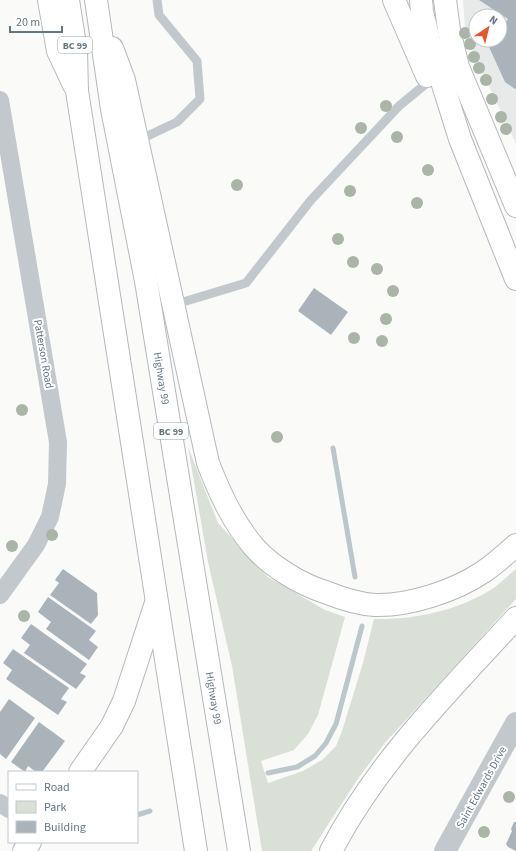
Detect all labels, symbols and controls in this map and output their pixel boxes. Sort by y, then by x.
scale bar [10,8,62,34]
north arrow [468,8,508,48]
text: N [486,12,501,28]
text: 20 m [16,14,40,31]
road number: BC 99 [58,37,92,53]
street label: Patterson Road [30,318,57,390]
street label: Highway 99 [150,351,173,406]
road number: BC 99 [154,423,188,439]
street label: Highway 99 [202,671,225,725]
street label: Saint Edwards Drive [453,743,510,831]
legend [8,771,138,843]
text: Road [44,779,70,796]
text: Park [44,799,66,816]
text: Building [44,819,86,836]

